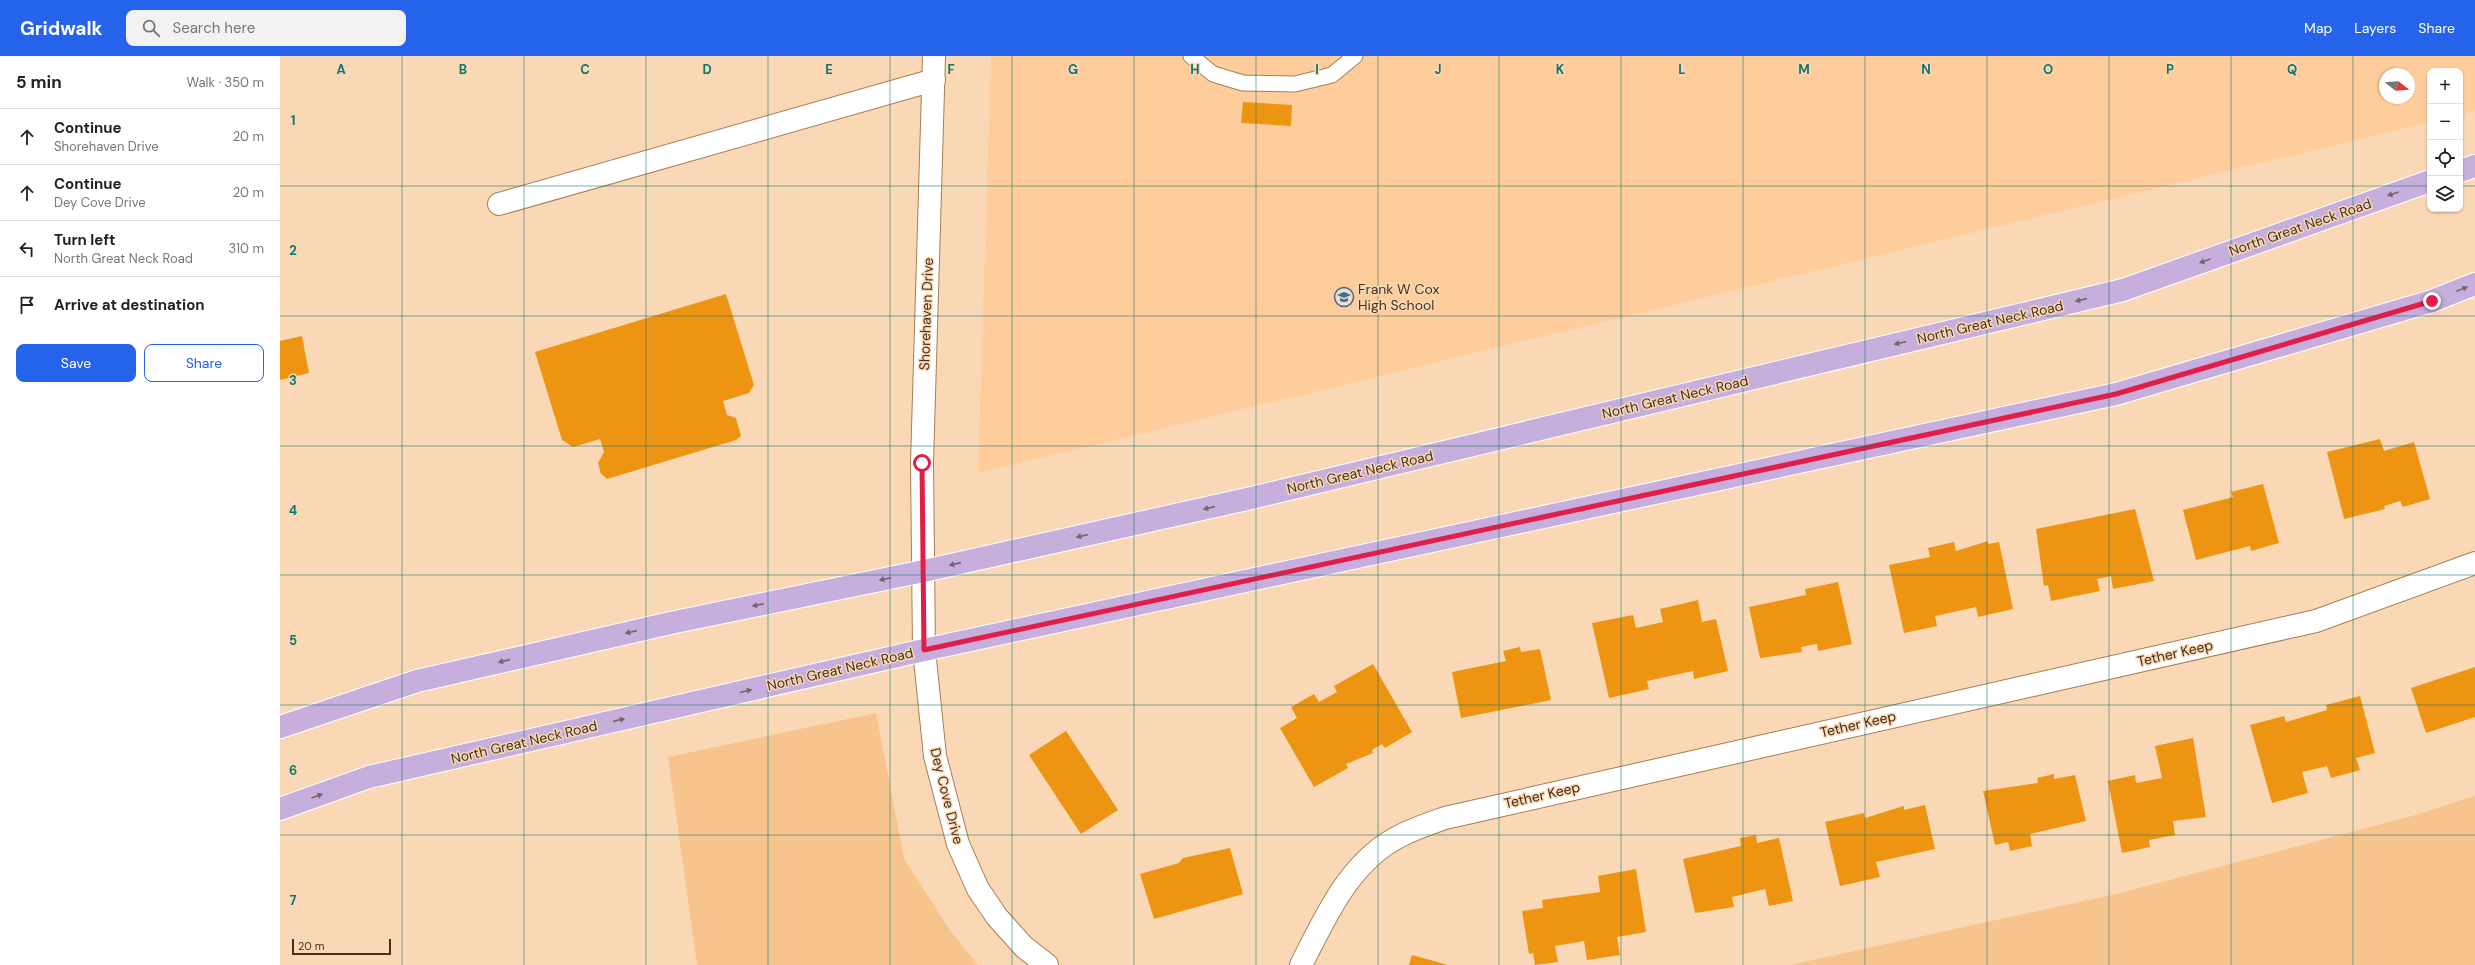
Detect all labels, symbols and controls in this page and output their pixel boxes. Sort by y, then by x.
search box [126,10,406,46]
text: Gridwalk [20,16,102,41]
icon: search [140,17,162,39]
text: Search here [172,18,255,38]
text: Map [2304,19,2332,37]
text: Layers [2354,19,2396,37]
text: Share [2418,19,2455,37]
text: A [336,61,346,78]
text: B [459,61,467,78]
text: C [580,61,590,78]
text: D [702,61,712,78]
text: E [825,61,833,78]
text: F [947,61,955,78]
text: G [1068,61,1078,78]
text: H [1190,61,1200,78]
text: I [1315,61,1319,78]
text: J [1434,61,1442,78]
text: K [1556,61,1565,78]
text: L [1678,61,1686,78]
text: M [1798,61,1810,78]
text: N [1921,61,1931,78]
text: O [2043,61,2053,78]
text: P [2166,61,2174,78]
text: Q [2287,61,2297,78]
north arrow [2379,68,2415,104]
map controls [2427,68,2463,212]
button: + [2427,68,2463,104]
text: 5 min [16,71,62,93]
text: Walk · 350 m [186,74,264,91]
button: − [2427,104,2463,140]
text: 1 [291,112,295,129]
text: Continue [54,118,122,138]
icon: ahead [16,126,38,148]
text: 20 m [233,128,264,145]
text: Shorehaven Drive [54,138,159,155]
button: locate [2427,140,2463,176]
text: Continue [54,174,122,194]
button: layers [2427,176,2463,212]
icon: ahead [16,182,38,204]
text: 20 m [233,184,264,201]
one-way arrow [2387,192,2399,198]
text: Dey Cove Drive [54,194,146,211]
street label: North Great Neck Road [2226,194,2374,260]
text: Turn left [54,230,115,250]
icon: left [16,238,38,260]
text: 310 m [229,240,264,257]
text: 2 [289,242,297,259]
text: North Great Neck Road [54,250,193,267]
street label: Shorehaven Drive [915,257,937,371]
one-way arrow [2198,258,2210,264]
place label: Frank W Cox High School [1358,280,1439,314]
school or university icon: Frank W Cox High School [1333,286,1355,308]
one-way arrow [2456,286,2467,292]
route end [2423,292,2441,310]
icon: arrive [16,294,38,316]
text: Arrive at destination [54,295,205,315]
street label: North Great Neck Road [1915,296,2065,348]
one-way arrow [2075,297,2087,303]
one-way arrow [1894,341,1906,347]
button: Save [16,344,136,382]
button: Share [144,344,264,382]
street label: North Great Neck Road [1600,371,1750,423]
text: 3 [289,372,297,389]
street label: North Great Neck Road [1285,446,1435,498]
route start [913,454,931,472]
text: 4 [289,502,297,519]
one-way arrow [1203,505,1215,511]
one-way arrow [1076,534,1088,540]
one-way arrow [949,562,961,568]
one-way arrow [879,576,891,582]
one-way arrow [752,602,764,608]
one-way arrow [625,629,637,635]
text: 5 [289,632,297,649]
street label: Tether Keep [2135,636,2215,670]
street label: North Great Neck Road [765,643,915,695]
one-way arrow [498,659,510,665]
one-way arrow [740,687,752,693]
street label: Tether Keep [1818,707,1898,741]
street label: North Great Neck Road [449,716,599,768]
one-way arrow [613,716,625,722]
street label: Dey Cove Drive [926,746,968,846]
text: 6 [289,762,297,779]
street label: Tether Keep [1502,778,1582,812]
one-way arrow [311,793,323,799]
text: 7 [290,892,297,909]
scale bar [292,937,391,956]
text: 20 m [298,939,324,953]

